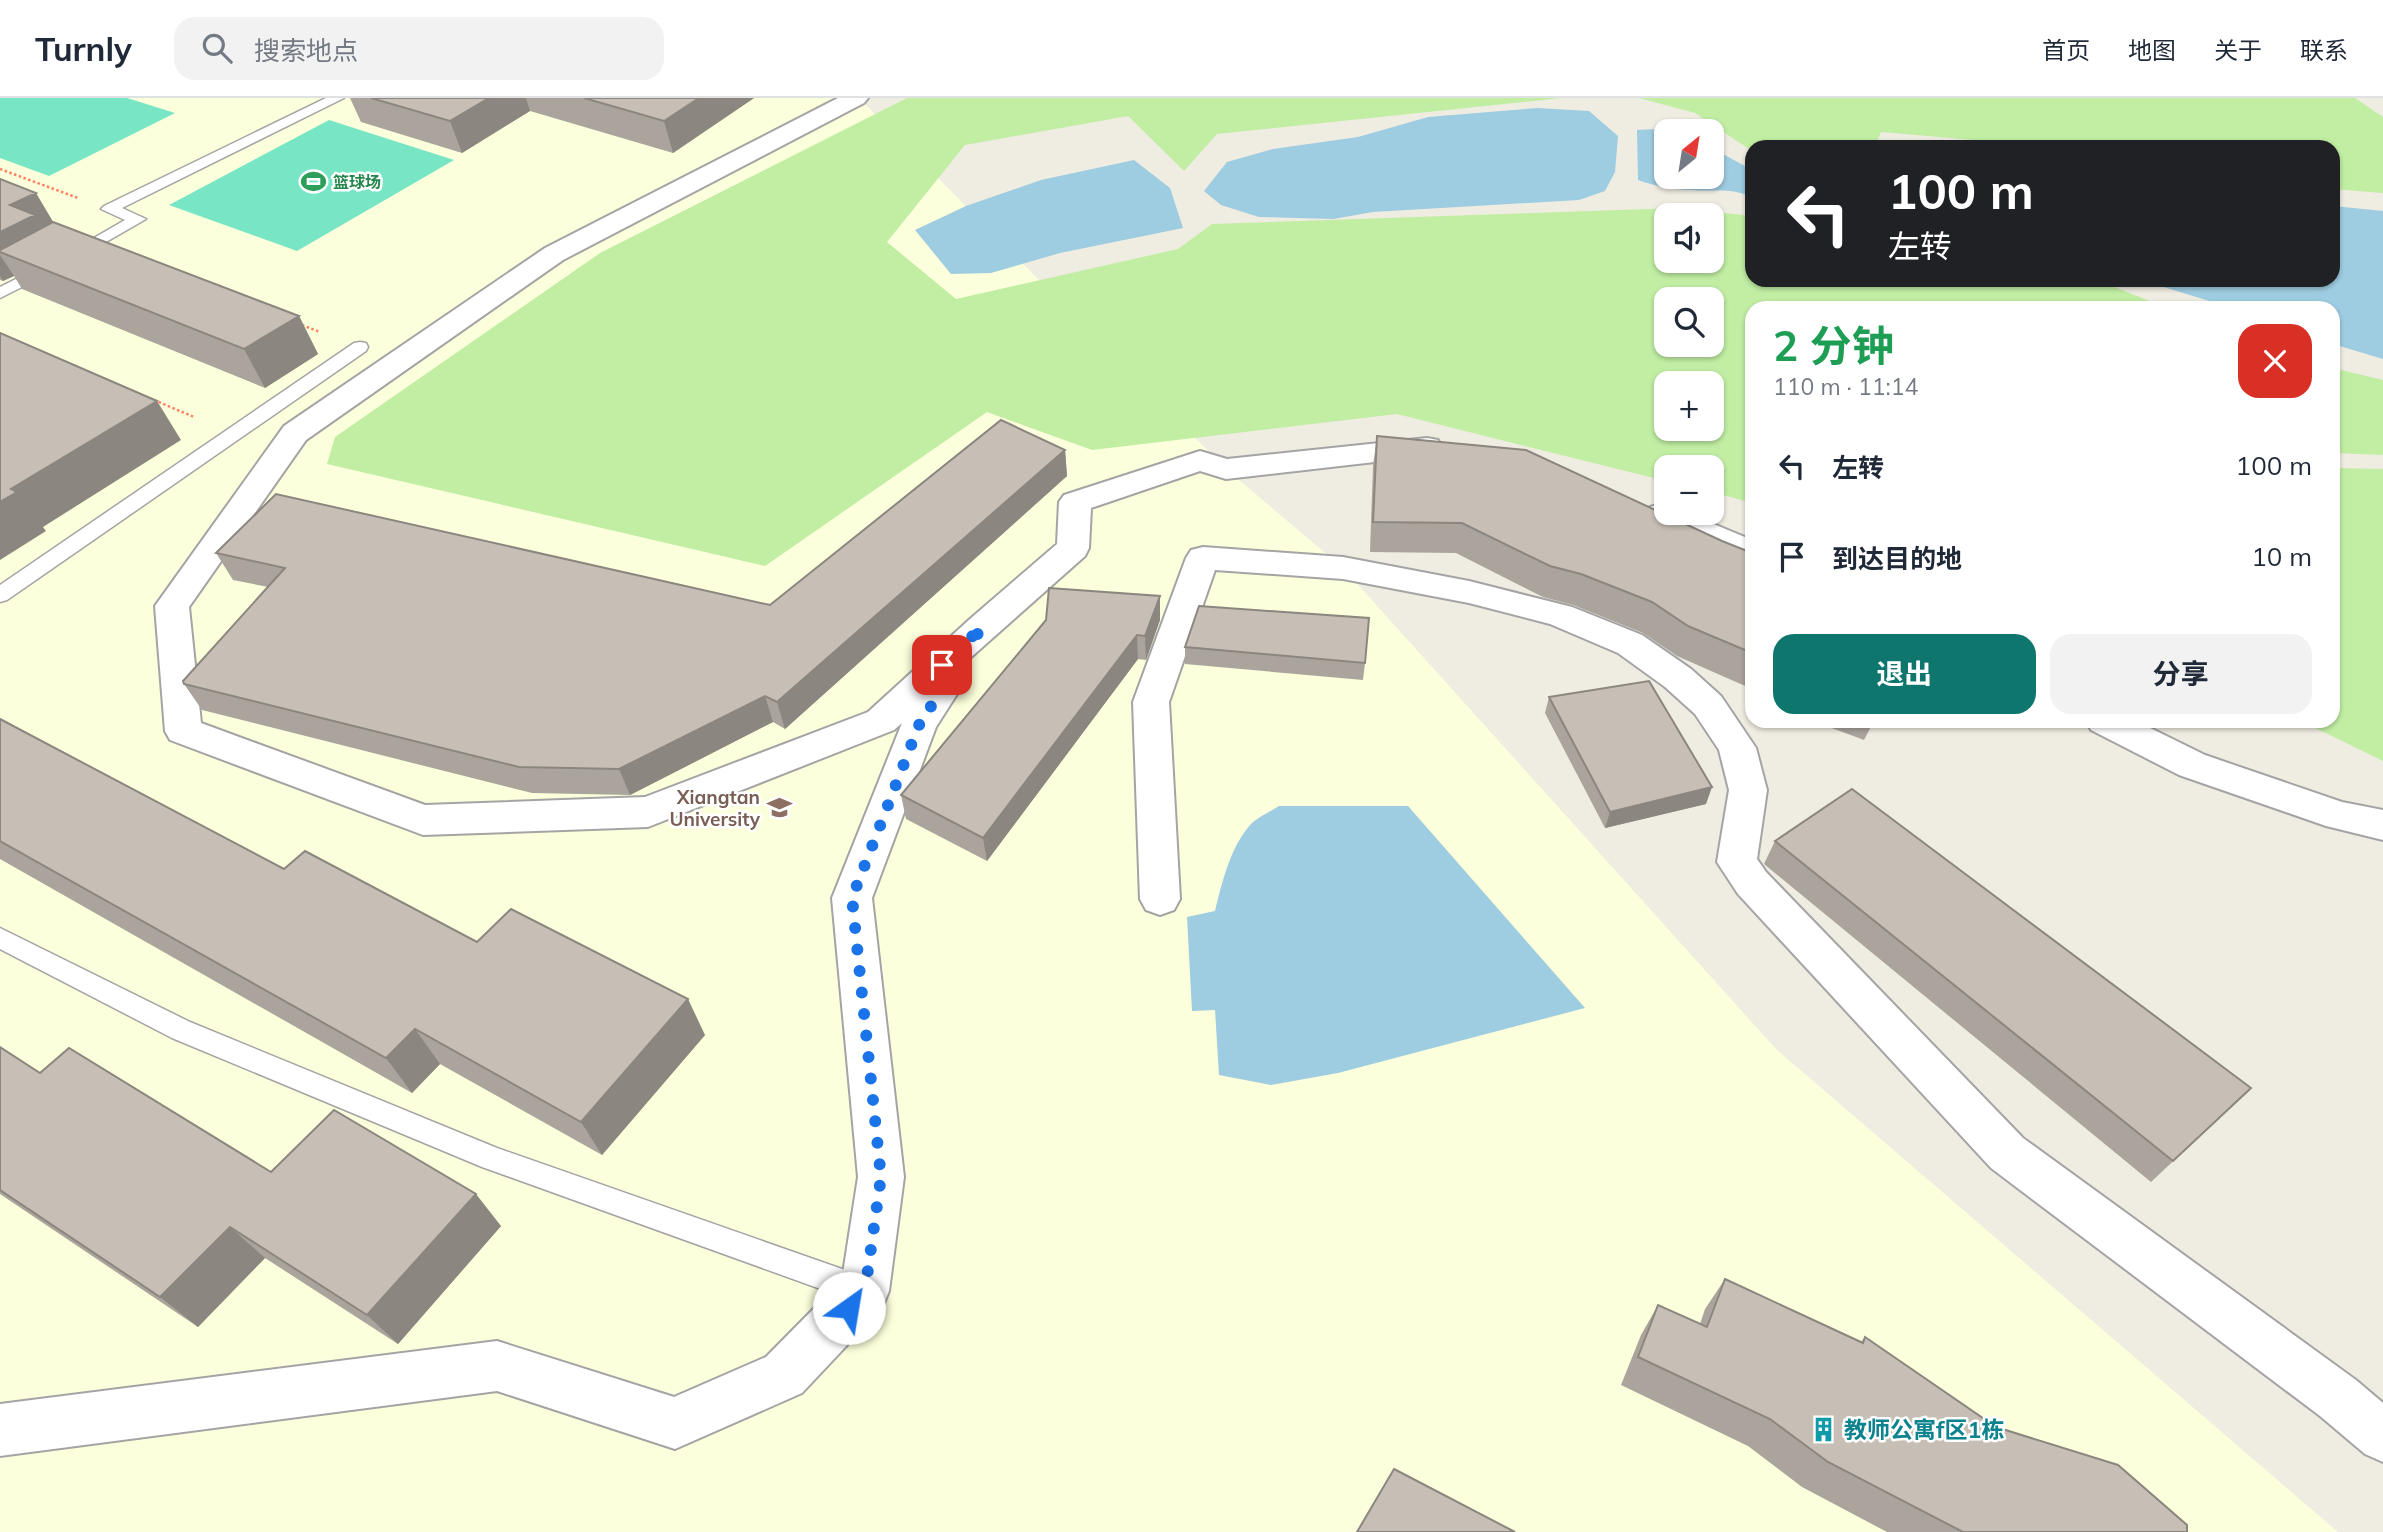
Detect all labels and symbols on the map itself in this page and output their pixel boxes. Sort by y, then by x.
north arrow [1654,119,1724,189]
sports icon: 篮球场 [299,168,327,196]
place label: 篮球场 [333,172,381,192]
pin [912,635,972,695]
place label: Xiangtan University [669,785,761,831]
school or university icon: Xiangtan University [766,794,794,822]
position arrow [812,1271,886,1345]
place label: 教师公寓f区1栋 [1844,1415,2004,1444]
building icon: 教师公寓f区1栋 [1810,1416,1838,1444]

